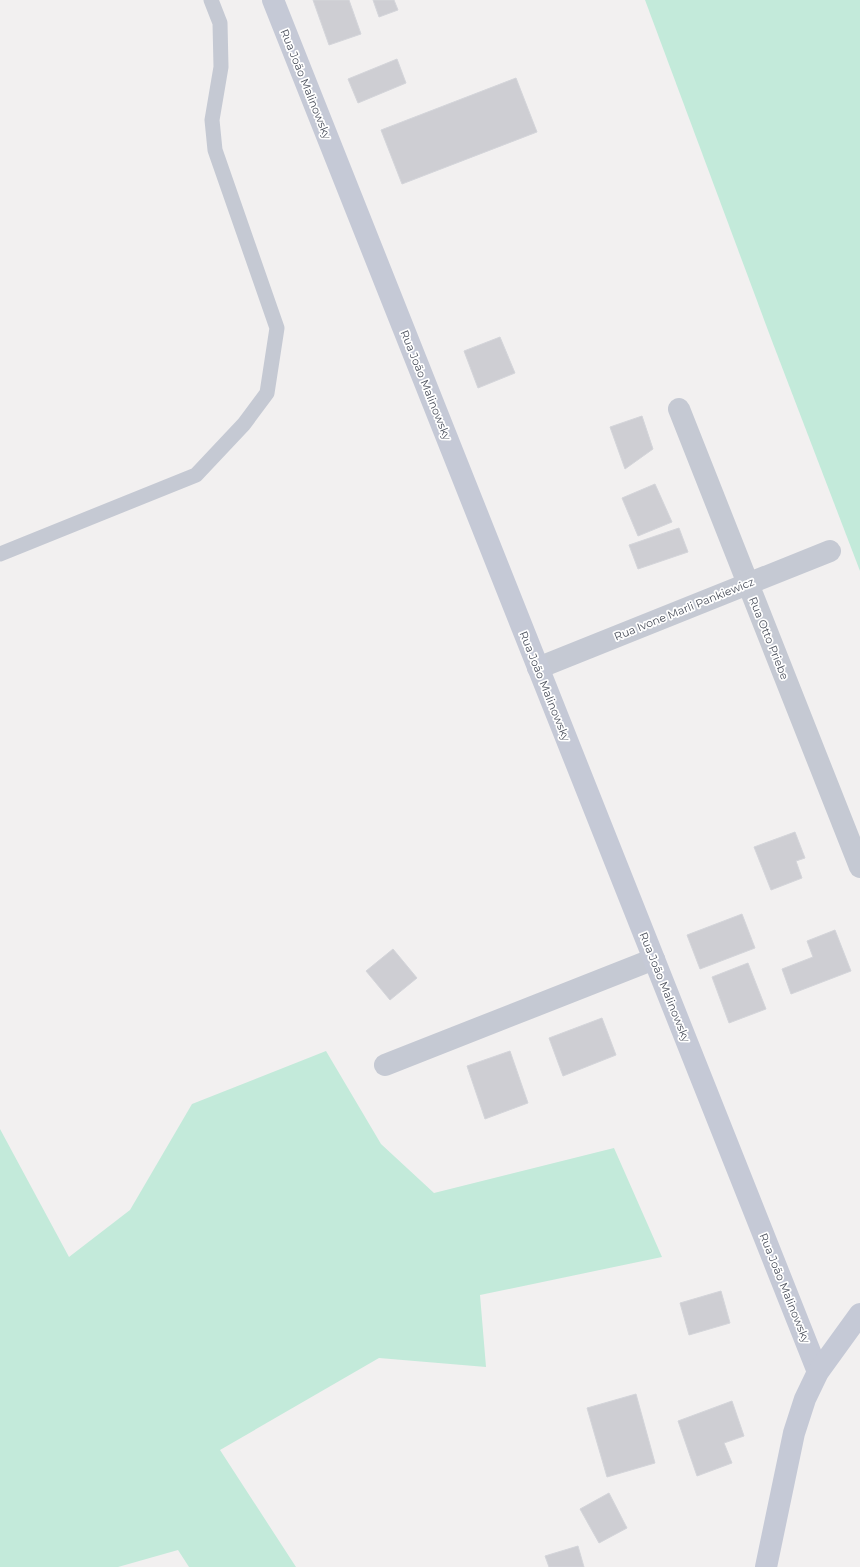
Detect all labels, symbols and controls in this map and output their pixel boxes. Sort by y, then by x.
street label: Rua João Malinowsky [277,27,335,141]
street label: Rua João Malinowsky [397,328,455,442]
street label: Rua Ivone Marli Pankiewicz [612,574,756,644]
street label: Rua Otto Priebe [746,595,792,682]
street label: Rua João Malinowsky [516,629,574,743]
street label: Rua João Malinowsky [636,930,694,1044]
street label: Rua João Malinowsky [756,1231,814,1345]

